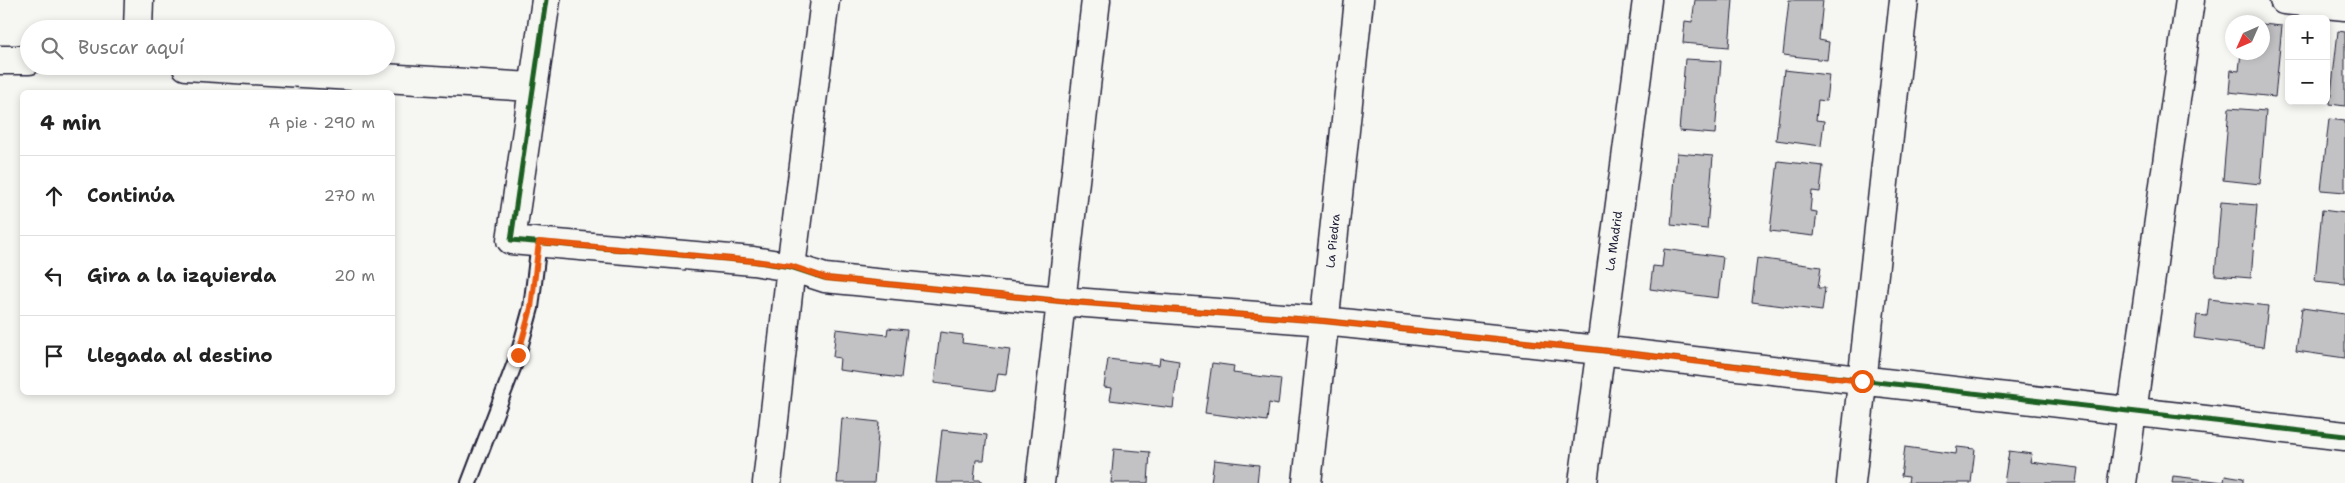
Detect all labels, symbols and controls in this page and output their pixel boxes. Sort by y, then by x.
north arrow [2225,15,2270,60]
map controls [2285,15,2330,105]
button: + [2285,15,2330,60]
search box [20,20,395,75]
icon: search [38,34,66,62]
text: Buscar aquí [78,35,184,60]
button: − [2285,60,2330,105]
text: 4 min [40,109,101,137]
text: A pie · 290 m [269,112,375,133]
icon: ahead [40,182,68,210]
text: Continúa [87,183,175,208]
text: 270 m [324,185,375,206]
street label: La Madrid [1602,210,1626,272]
street label: La Piedra [1322,213,1344,269]
icon: left [40,262,68,290]
text: Gira a la izquierda [87,263,276,288]
text: 20 m [334,265,375,286]
icon: arrive [40,342,68,370]
text: Llegada al destino [87,343,273,368]
route end [507,344,530,367]
route start [1851,370,1874,393]

